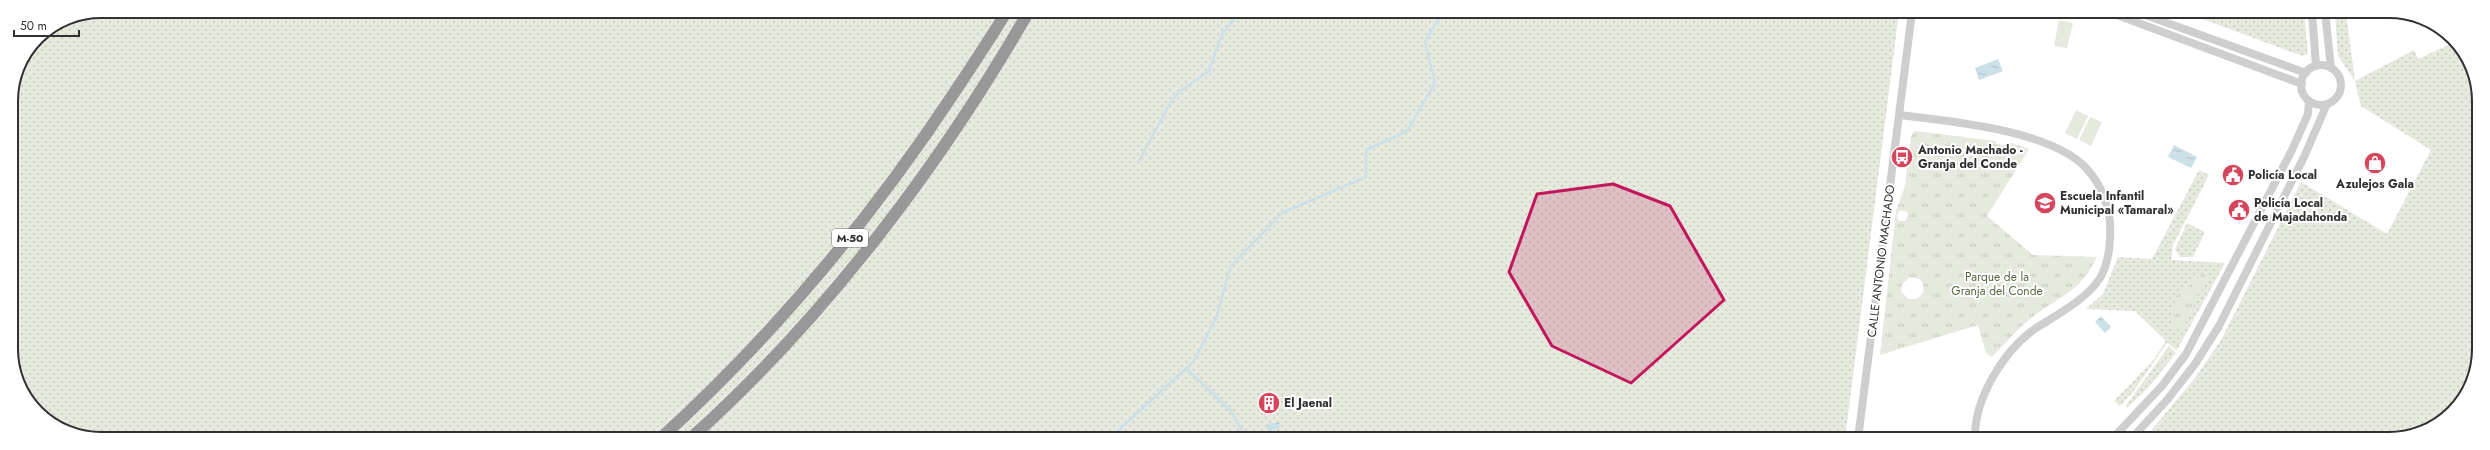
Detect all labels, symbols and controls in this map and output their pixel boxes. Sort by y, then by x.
scale bar [14,12,79,38]
text: 50 m [20,17,47,35]
place label: Antonio Machado - Granja del Conde [1917,141,2023,173]
bus stop icon: Antonio Machado - Granja del Conde [1889,144,1915,170]
shop icon: Azulejos Gala [2362,150,2388,176]
public building icon: Policía Local [2220,162,2246,188]
place label: Policía Local [2248,166,2317,184]
place label: Azulejos Gala [2335,175,2414,193]
street label: CALLE ANTONIO MACHADO [1863,184,1899,338]
place label: Escuela Infantil Municipal «Tamaral» [2060,187,2174,219]
school or university icon: Escuela Infantil Municipal «Tamaral» [2032,190,2058,216]
place label: Policía Local de Majadahonda [2254,194,2347,226]
public building icon: Policía Local de Majadahonda [2226,197,2252,223]
road number: M-50 [832,229,868,247]
park label: Parque de la Granja del Conde [1951,268,2043,300]
building icon: El Jaenal [1256,390,1282,416]
place label: El Jaenal [1284,394,1332,412]

